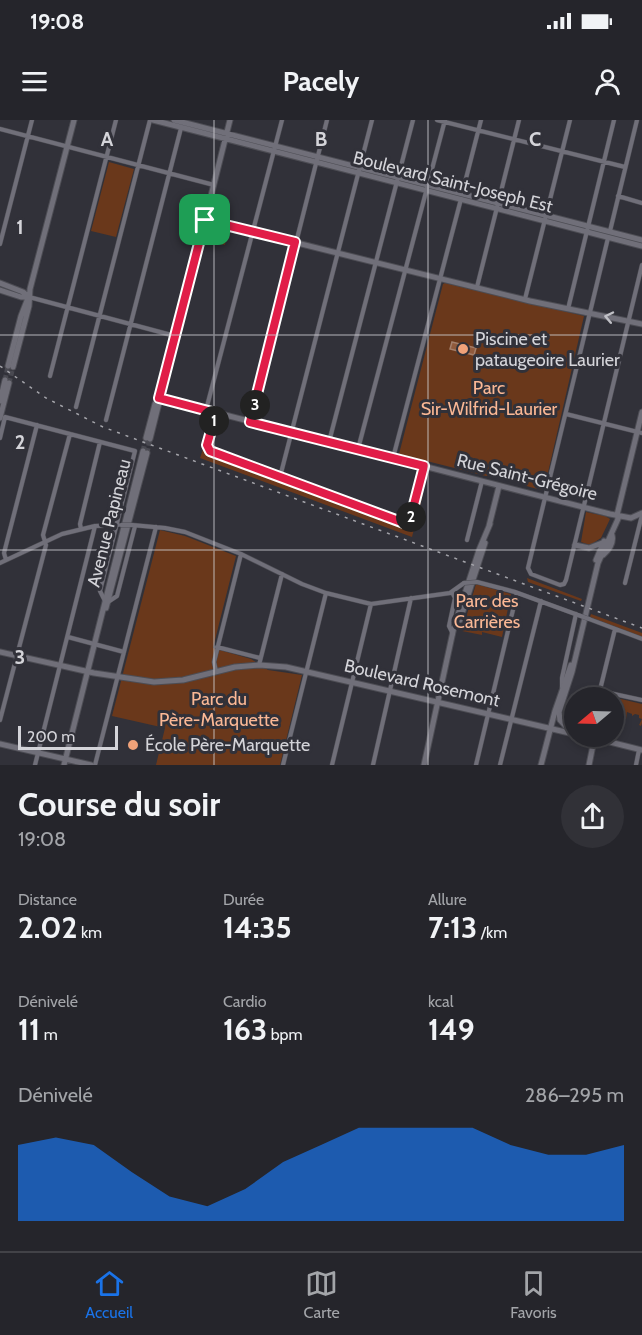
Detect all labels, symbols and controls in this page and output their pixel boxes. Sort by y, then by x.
text: 19:08 [30,8,84,35]
icon: menu [18,65,51,98]
text: Pacely [283,65,359,98]
icon: person [591,65,624,98]
text: A [101,127,114,151]
text: B [315,127,327,151]
text: C [529,127,541,151]
street label: Boulevard Saint-Joseph Est [351,147,555,217]
pin [179,194,230,245]
icon: arrive [188,203,221,236]
text: 1 [16,215,24,239]
one-way arrow [604,311,614,324]
place label: Piscine et pataugeoire Laurier [475,328,620,371]
marker: Piscine et pataugeoire Laurier [456,342,470,356]
park label: Parc Sir-Wilfrid-Laurier [421,377,558,420]
pin: 3 [240,390,270,420]
text: 3 [251,395,259,414]
pin: 1 [199,406,229,436]
text: 1 [211,411,217,430]
text: 2 [15,430,25,454]
street label: Rue Saint-Grégoire [455,449,599,505]
street label: Avenue Papineau [82,457,136,589]
pin: 2 [396,502,426,532]
text: 2 [407,507,415,526]
park label: Parc des Carrières [454,590,520,633]
text: 3 [15,645,25,669]
street label: Boulevard Rosemont [342,654,502,712]
north arrow [564,687,624,747]
map controls [564,687,624,747]
park label: Parc du Père-Marquette [159,688,279,731]
scale bar [18,723,118,750]
text: 200 m [27,727,75,746]
place label: École Père-Marquette [145,734,310,756]
marker: École Père-Marquette [126,738,140,752]
text: Course du soir [18,784,220,824]
button: share [561,785,624,848]
text: 19:08 [18,827,66,851]
text: Distance [18,890,77,909]
text: Durée [223,890,264,909]
text: Allure [428,890,467,909]
text: 2.02 [18,909,77,946]
text: 14:35 [223,909,292,946]
text: 7:13 [428,909,477,946]
text: km [77,923,102,942]
text: /km [477,923,507,942]
text: Dénivelé [18,992,78,1011]
text: Cardio [223,992,266,1011]
text: kcal [428,992,454,1011]
text: 11 [18,1011,40,1048]
text: 163 [223,1011,267,1048]
text: 149 [428,1011,475,1048]
text: m [40,1025,58,1044]
text: bpm [267,1025,303,1044]
text: Dénivelé [18,1083,93,1107]
text: 286–295 m [525,1083,624,1107]
tab: Accueil [85,1267,133,1322]
tab: Carte [304,1267,340,1322]
tab: Favoris [510,1267,557,1322]

